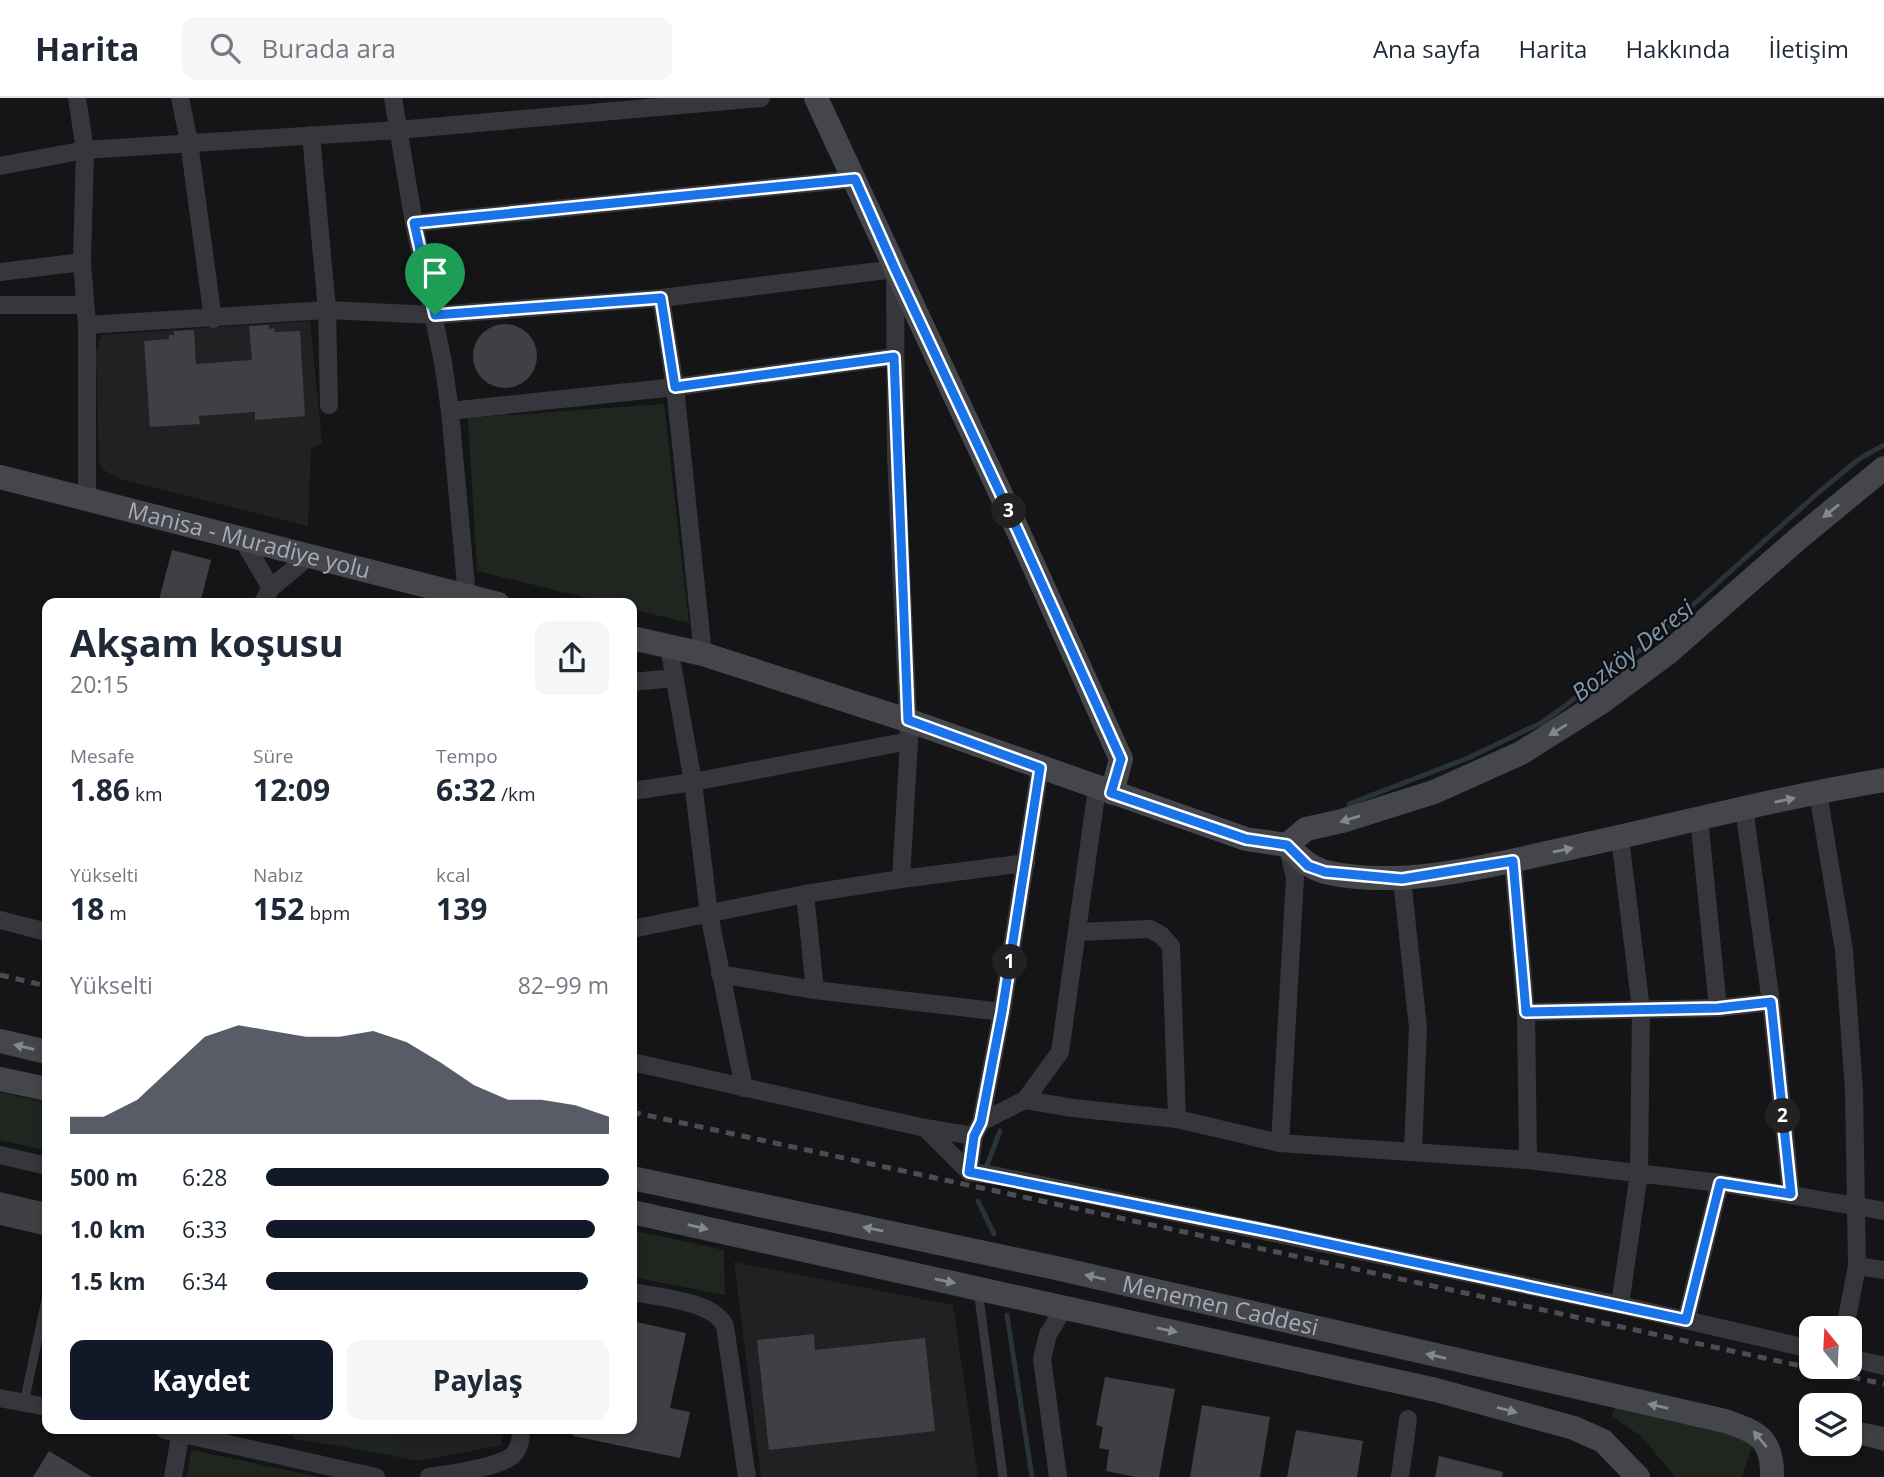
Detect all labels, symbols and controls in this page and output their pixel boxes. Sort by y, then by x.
search box [182,17,672,80]
text: Harita [35,26,140,71]
icon: search [206,29,244,67]
text: Burada ara [262,30,396,66]
text: Ana sayfa [1373,32,1481,65]
text: Harita [1519,32,1587,65]
text: Hakkında [1625,32,1730,65]
text: İletişim [1768,32,1849,65]
pin [405,243,465,315]
icon: arrive [416,254,454,292]
street label: Manisa - Muradiye yolu [125,493,374,586]
pin: 3 [992,494,1026,528]
text: 3 [1003,497,1014,523]
one-way arrow [1823,504,1841,519]
water label: Bozköy Deresi [1564,591,1701,708]
text: Akşam koşusu [70,616,344,668]
button: share [535,621,609,695]
text: 20:15 [70,668,129,700]
one-way arrow [1549,723,1568,736]
text: Mesafe [70,743,134,769]
text: Süre [253,743,294,769]
text: Tempo [436,743,498,769]
text: 1.86 [70,769,130,810]
text: 12:09 [253,769,330,810]
text: 6:32 [436,769,496,810]
text: km [130,781,163,807]
text: /km [496,781,536,807]
one-way arrow [1774,794,1796,805]
one-way arrow [1339,814,1360,824]
one-way arrow [1552,844,1574,855]
text: Yükselti [70,862,138,888]
text: Nabız [253,862,303,888]
text: kcal [436,862,470,888]
text: 18 [70,888,104,929]
text: 152 [253,888,304,929]
text: 139 [436,888,487,929]
text: m [104,900,127,926]
text: bpm [304,900,350,926]
pin: 1 [992,944,1028,980]
text: 1 [1004,948,1015,974]
text: Yükselti [70,969,153,1001]
text: 82–99 m [518,969,609,1001]
one-way arrow [13,1041,35,1052]
pin: 2 [1766,1098,1800,1134]
text: 2 [1777,1102,1788,1128]
text: 500 m [70,1161,138,1193]
text: 6:28 [182,1161,228,1193]
text: 1.0 km [70,1213,146,1245]
text: 6:33 [182,1213,228,1245]
one-way arrow [687,1222,709,1233]
one-way arrow [862,1224,884,1235]
text: 1.5 km [70,1265,146,1297]
text: 6:34 [182,1265,228,1297]
street label: Menemen Caddesi [1119,1267,1322,1343]
one-way arrow [1084,1272,1106,1283]
one-way arrow [934,1276,956,1287]
north arrow [1799,1316,1862,1379]
map controls [1799,1316,1862,1456]
one-way arrow [1156,1324,1178,1335]
button: Kaydet [70,1340,333,1420]
button: Paylaş [347,1340,609,1420]
one-way arrow [1425,1350,1447,1361]
button: layers [1799,1393,1862,1456]
one-way arrow [1647,1401,1669,1412]
one-way arrow [1497,1405,1519,1416]
one-way arrow [1753,1430,1768,1448]

